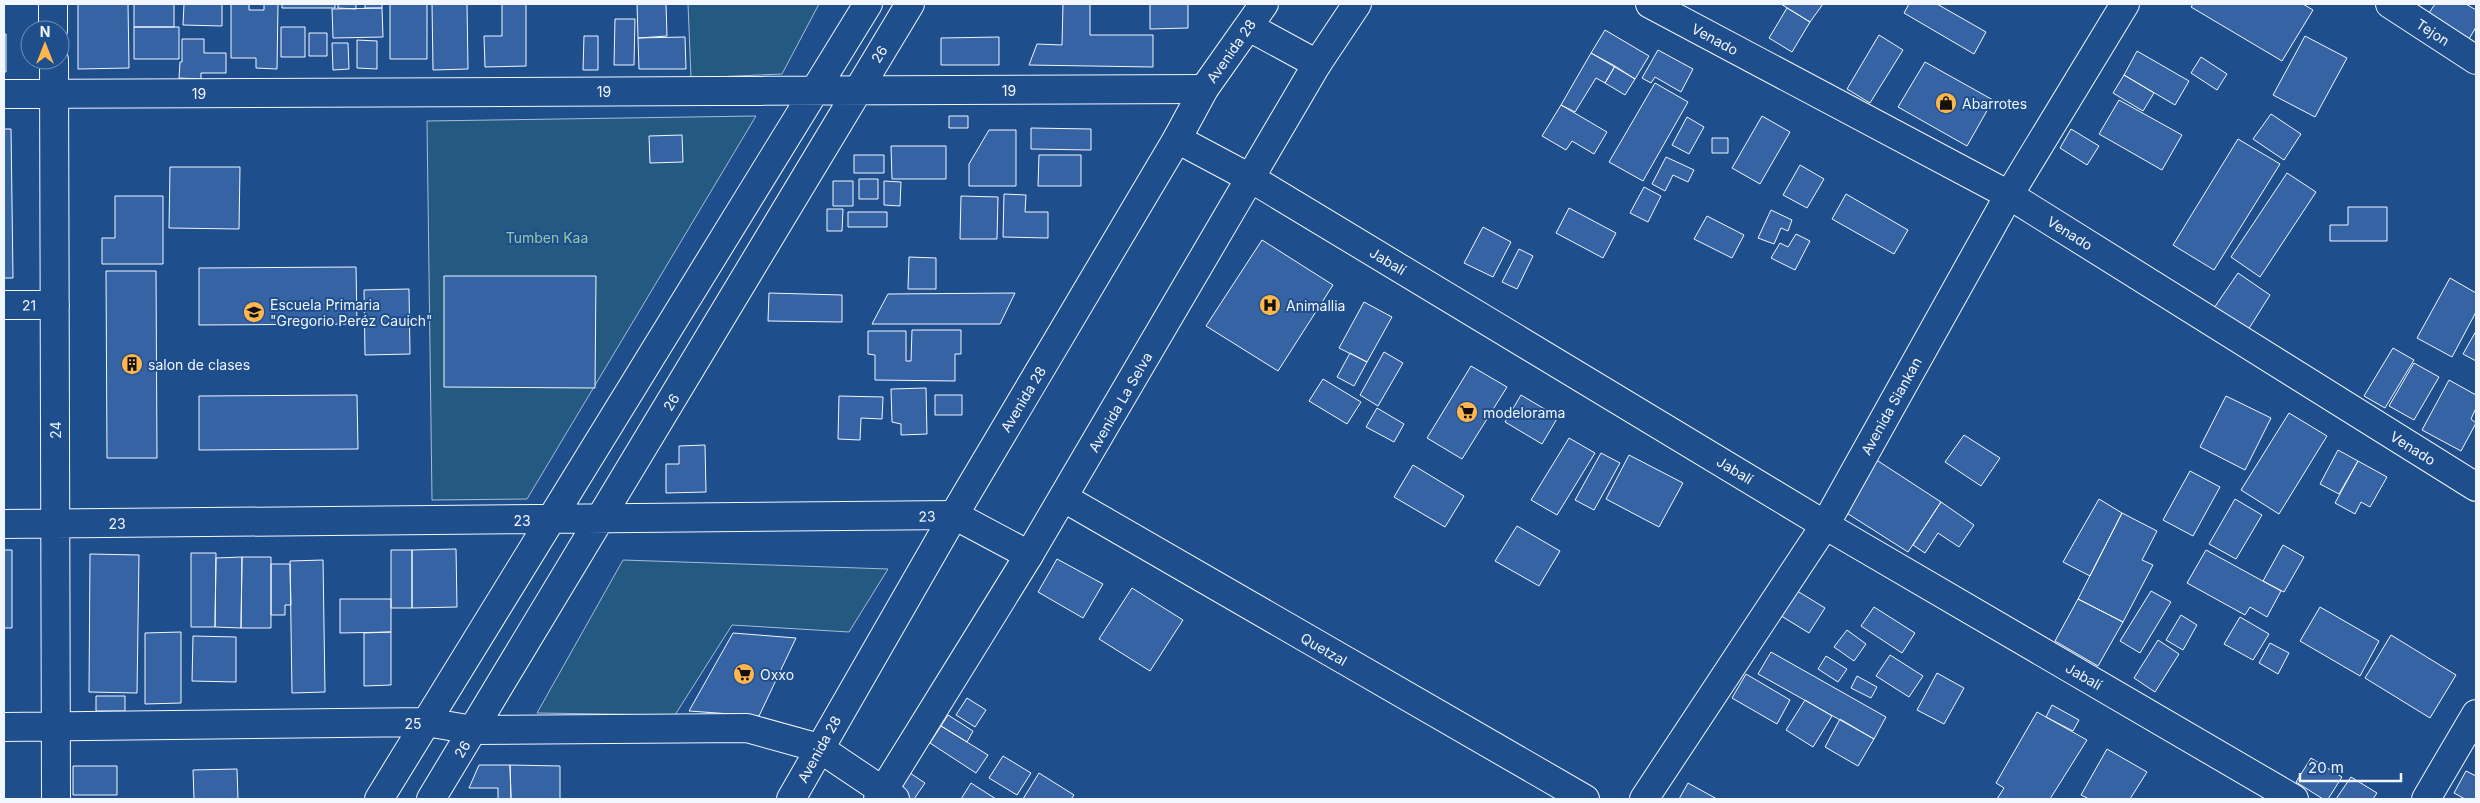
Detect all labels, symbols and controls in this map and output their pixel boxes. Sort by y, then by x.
street label: Tejon [2413,15,2453,49]
street label: Avenida 28 [1203,16,1259,86]
north arrow [20,20,70,70]
street label: Venado [1689,20,1741,58]
text: N [40,23,50,40]
street label: 26 [867,42,891,66]
street label: 19 [1002,82,1016,99]
street label: 19 [597,83,611,100]
street label: 19 [192,85,206,102]
shop icon: Abarrotes [1934,91,1958,115]
place label: Abarrotes [1962,95,2027,112]
street label: Venado [2044,212,2096,254]
park label: Tumben Kaa [506,229,588,246]
street label: Jabalí [1367,244,1410,279]
hospital icon: Animallia [1258,293,1282,317]
street label: 21 [22,296,36,314]
place label: Escuela Primaria "Gregorio Peréz Cauich" [270,296,433,329]
place label: Animallia [1286,297,1345,314]
school or university icon: Escuela Primaria "Gregorio Peréz Cauich" [242,300,266,324]
street label: Avenida La Selva [1085,349,1155,455]
building icon: salon de clases [120,352,144,376]
street label: Avenida Siankan [1857,354,1925,458]
place label: salon de clases [148,356,250,373]
street label: Avenida 28 [997,363,1049,435]
street label: 26 [659,390,683,414]
supermarket icon: modelorama [1455,400,1479,424]
place label: modelorama [1483,404,1565,421]
street label: 24 [47,421,64,439]
street label: Venado [2387,427,2439,469]
street label: Jabalí [1714,453,1757,488]
street label: 23 [918,507,936,525]
street label: 23 [513,512,531,529]
street label: 23 [108,515,126,532]
street label: Quetzal [1298,629,1350,669]
street label: Jabalí [2063,659,2106,693]
supermarket icon: Oxxo [732,662,756,686]
place label: Oxxo [760,666,794,683]
street label: Avenida 28 [794,713,844,785]
street label: 25 [404,715,422,732]
street label: 26 [450,737,474,761]
scale bar [2300,750,2401,782]
text: 20 m [2308,758,2344,777]

